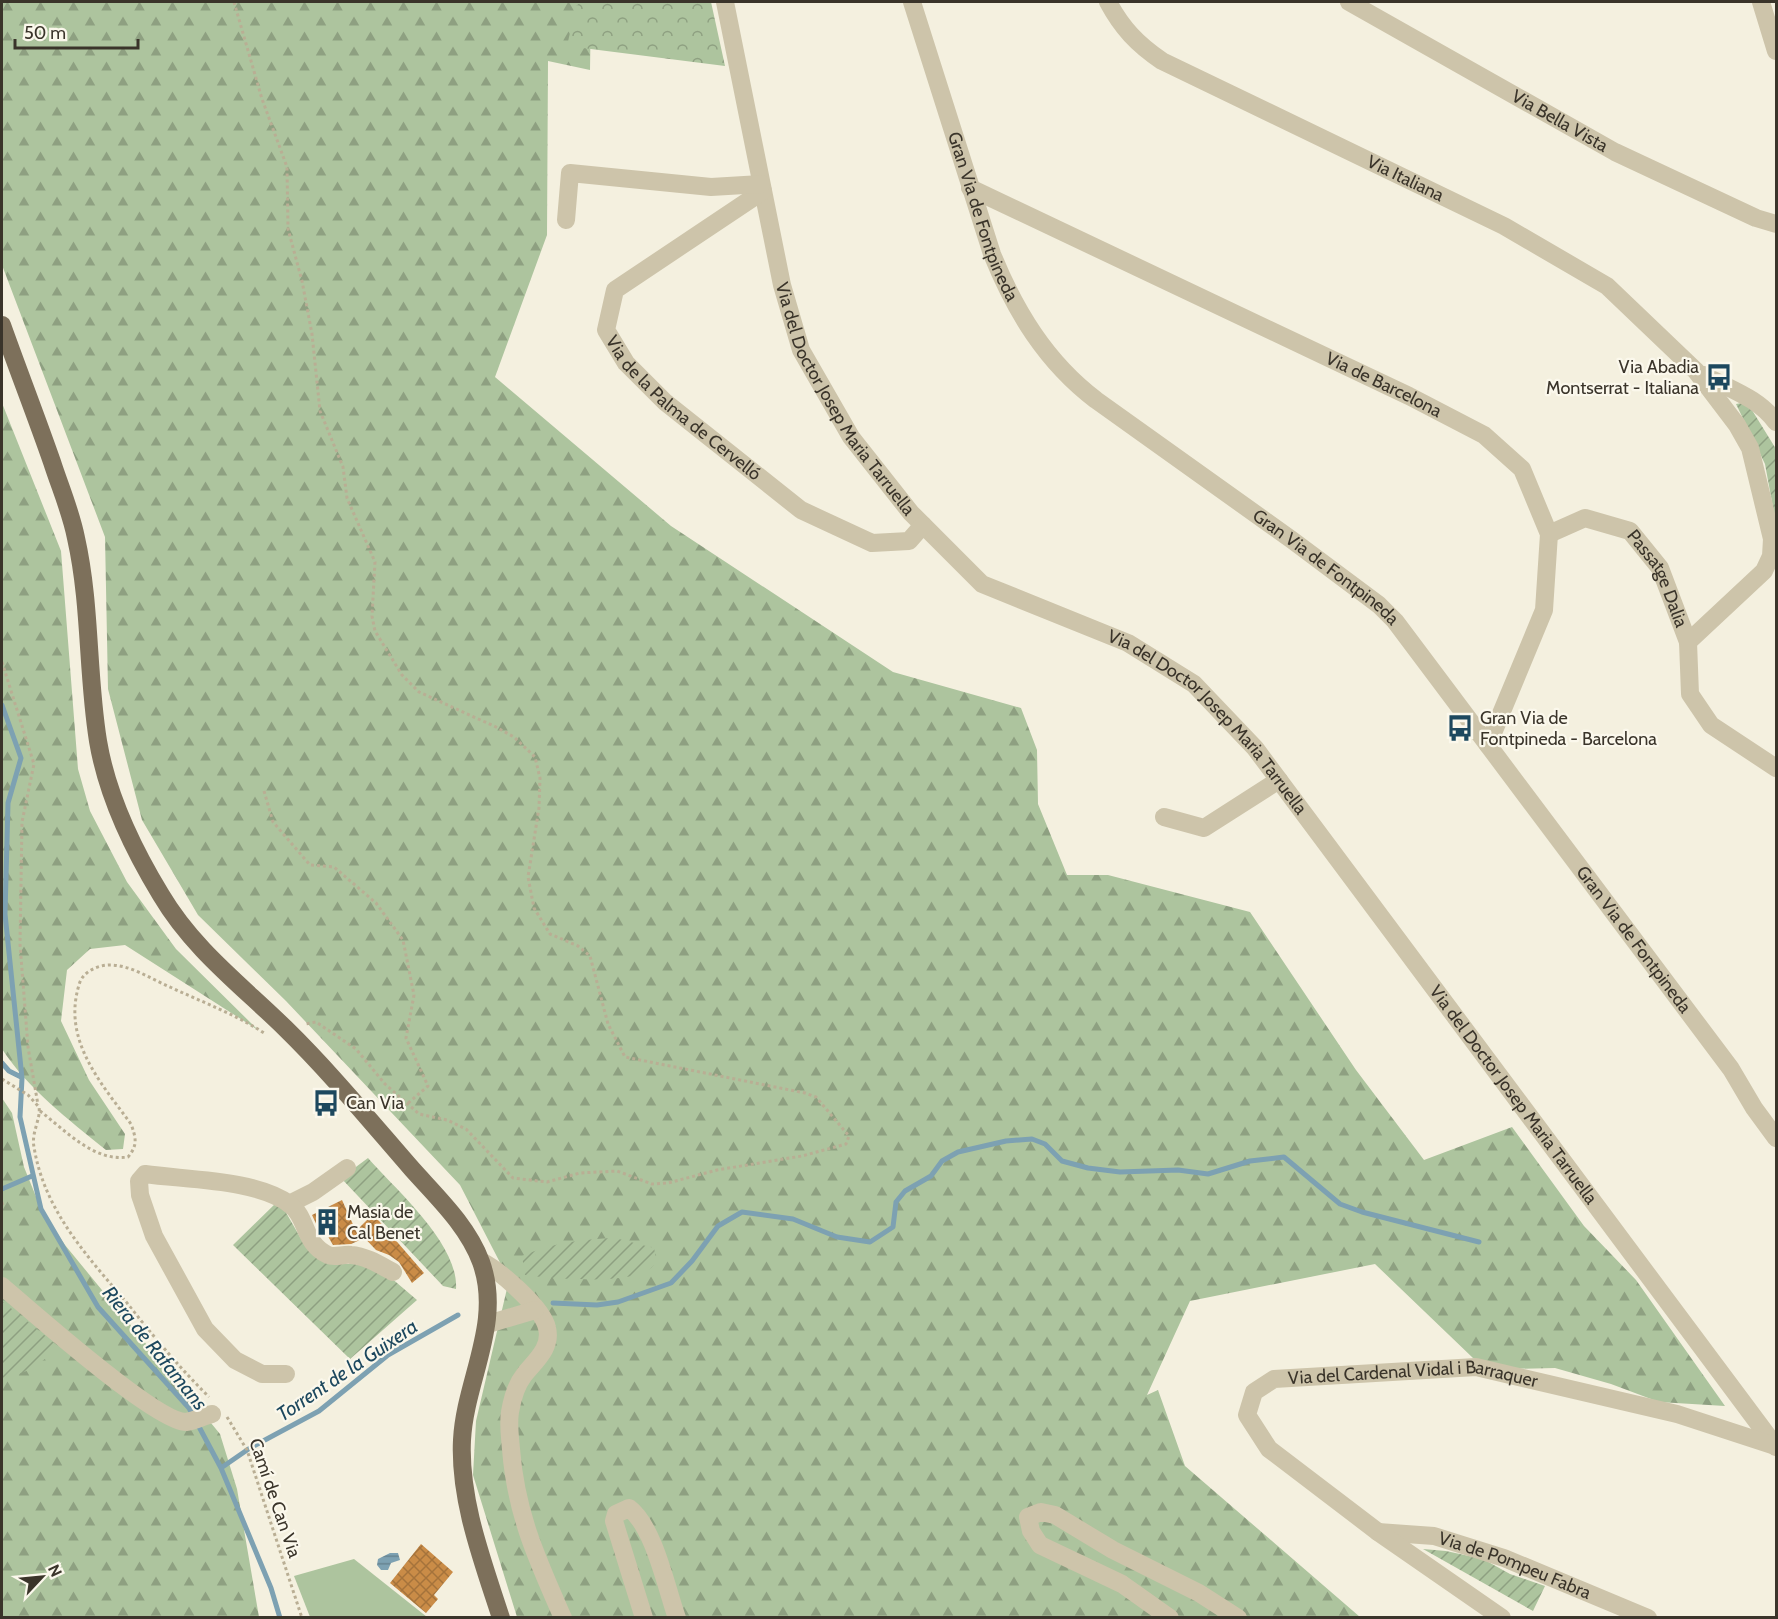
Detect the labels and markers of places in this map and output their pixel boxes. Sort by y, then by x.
place label: Via Abadia Montserrat - Italiana [1546,356,1699,399]
bus stop icon: Via Abadia Montserrat - Italiana [1704,362,1734,392]
place label: Gran Via de Fontpineda - Barcelona [1480,707,1657,750]
bus stop icon: Gran Via de Fontpineda - Barcelona [1445,713,1475,743]
bus stop icon: Can Via [311,1088,341,1118]
place label: Can Via [346,1092,404,1114]
place label: Masia de Cal Benet [347,1201,420,1244]
building icon: Masia de Cal Benet [312,1207,342,1237]

